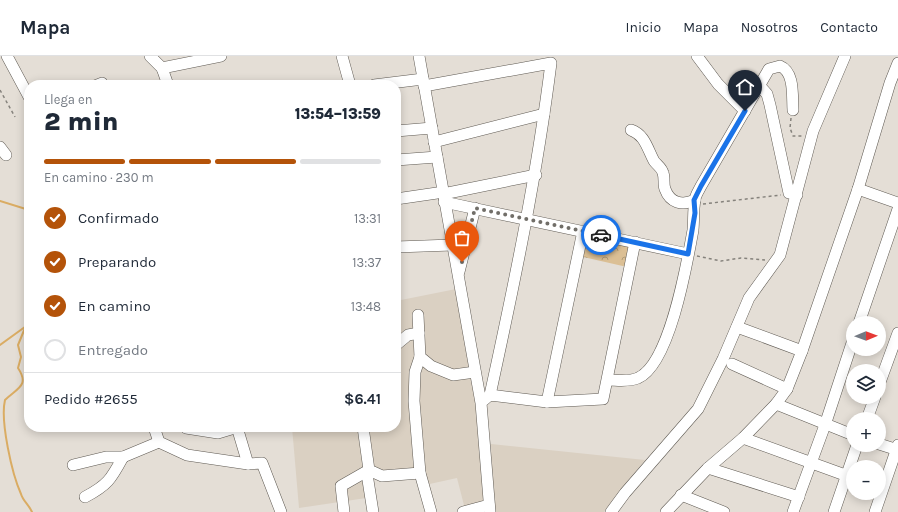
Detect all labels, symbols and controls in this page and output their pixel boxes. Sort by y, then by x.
text: Mapa [20,17,70,39]
text: Inicio [626,19,661,36]
text: Mapa [683,19,719,36]
text: Nosotros [741,19,798,36]
text: Contacto [820,19,878,36]
pin [728,70,762,111]
icon: home [734,76,756,98]
text: Llega en [44,92,93,107]
text: 13:54–13:59 [295,105,381,123]
text: 2 min [44,106,119,137]
text: En camino · 230 m [44,170,154,185]
icon: check [44,207,66,229]
text: Confirmado [78,209,159,227]
text: 13:31 [354,211,381,226]
courier [581,215,621,255]
pin [445,221,479,262]
icon: car [590,224,612,246]
icon: bag [451,227,473,249]
icon: check [44,251,66,273]
text: Preparando [78,253,156,271]
text: 13:37 [352,255,381,270]
icon: check [44,295,66,317]
text: En camino [78,297,151,315]
text: 13:48 [351,299,381,314]
north arrow [846,316,886,356]
map controls [846,316,886,500]
text: Entregado [78,341,148,359]
button: layers [846,364,886,404]
text: Pedido #2655 [44,390,138,408]
text: $6.41 [344,390,381,408]
button: + [846,412,886,452]
button: − [846,460,886,500]

